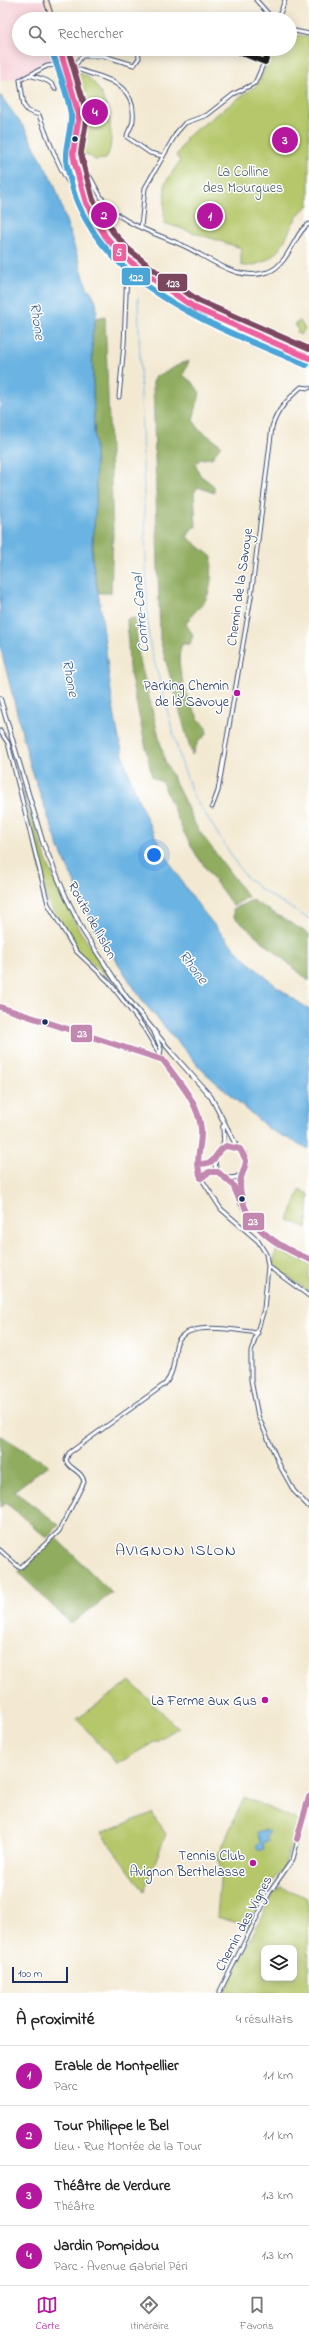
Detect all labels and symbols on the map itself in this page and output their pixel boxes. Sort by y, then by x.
pin: 4 [82,97,108,127]
pin: 3 [272,125,298,155]
unlabelled marker [70,134,80,144]
park label: La Colline des Mourgues [203,162,283,200]
pin: 2 [91,200,117,230]
pin: 1 [197,201,223,231]
line badge: 5 [112,243,127,262]
text: 5 [116,245,123,261]
line badge: 122 [121,267,151,286]
text: 122 [129,270,144,286]
line badge: 123 [157,273,188,292]
text: 123 [166,276,180,292]
water label: Rhone [24,301,51,342]
street label: Chemin de la Savoye [222,526,260,648]
water label: Contre-Canal [126,570,155,654]
water label: Rhone [56,658,84,700]
place label: Parking Chemin de la Savoye [144,676,230,714]
marker: Parking Chemin de la Savoye [232,688,242,698]
your location [144,845,164,865]
street label: Route de l'Islon [62,878,122,963]
water label: Rhone [173,946,214,990]
unlabelled marker [40,1017,50,1027]
line badge: 23 [70,1024,93,1043]
text: 23 [76,1026,87,1042]
unlabelled marker [237,1194,247,1204]
line badge: 23 [242,1212,265,1231]
text: 23 [247,1214,258,1230]
district label: AVIGNON ISLON [115,1539,237,1563]
place label: La Ferme aux Gus [151,1691,257,1712]
marker: La Ferme aux Gus [260,1695,270,1705]
place label: Tennis Club Avignon Berthelasse [129,1846,246,1884]
marker: Tennis Club Avignon Berthelasse [248,1858,258,1868]
street label: Chemin des Vignes [210,1872,279,1976]
scale bar [12,1965,68,1984]

